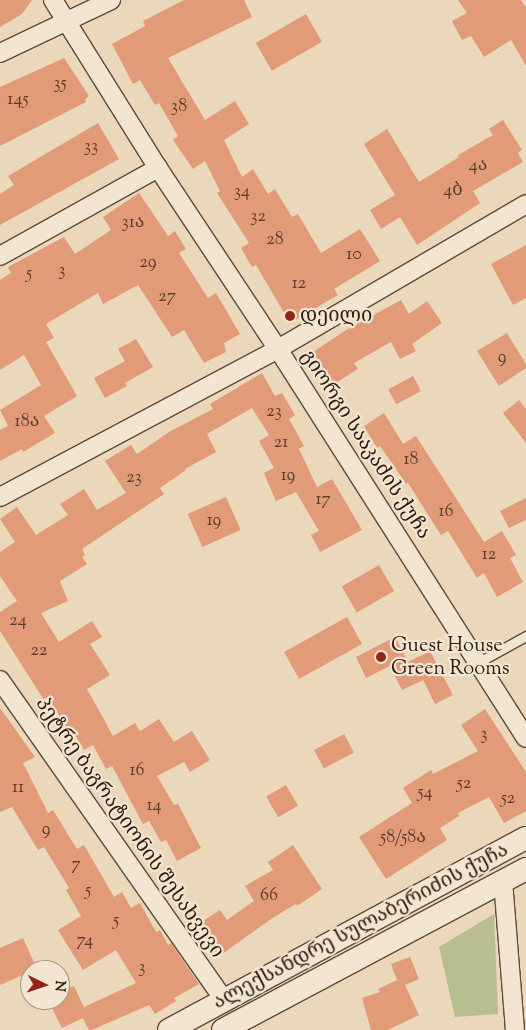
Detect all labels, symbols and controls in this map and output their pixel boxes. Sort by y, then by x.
house number: 35 [53,73,67,95]
house number: 145 [7,89,29,111]
house number: 38 [171,96,187,118]
house number: 33 [84,136,98,158]
house number: 4ა [469,155,487,177]
house number: 4ბ [443,180,463,202]
house number: 34 [234,181,250,203]
house number: 32 [250,206,266,228]
house number: 31ა [121,212,145,234]
house number: 28 [266,229,284,251]
house number: 10 [346,244,362,266]
house number: 29 [139,252,157,274]
house number: 3 [58,260,66,282]
house number: 5 [26,263,32,285]
house number: 12 [292,273,306,295]
house number: 27 [158,286,176,308]
place label: დეილი [300,304,372,328]
marker: დეილი [284,310,296,322]
street label: გიორგი სააკაძის ქუჩა [295,346,435,544]
house number: 9 [498,347,506,369]
house number: 23 [266,401,282,423]
house number: 18ა [15,411,39,433]
house number: 21 [274,432,288,454]
house number: 18 [403,449,419,471]
house number: 19 [281,465,295,487]
house number: 23 [126,467,142,489]
house number: 17 [315,489,331,511]
house number: 16 [438,501,454,523]
house number: 19 [207,510,221,532]
house number: 12 [482,544,496,566]
house number: 24 [9,610,27,632]
place label: Guest House Green Rooms [391,634,510,681]
house number: 22 [31,640,47,662]
marker: Guest House Green Rooms [375,651,387,663]
street label: პეტრე ბაგრატიონის შესახვევი [29,693,229,963]
house number: 3 [480,724,488,746]
house number: 16 [129,760,145,782]
house number: 52 [457,773,471,795]
house number: 11 [12,777,24,799]
house number: 54 [417,782,433,804]
house number: 52 [501,788,515,810]
house number: 14 [146,795,162,817]
house number: 9 [42,819,50,841]
house number: 58/58ა [380,827,426,849]
street label: ალექსანდრე სულაბერიძის ქუჩა [209,839,513,1015]
house number: 7 [71,854,81,876]
house number: 5 [85,880,91,902]
house number: 66 [260,885,278,907]
house number: 5 [113,910,119,932]
house number: 74 [77,930,93,952]
house number: 3 [138,957,146,979]
north arrow [20,960,70,1010]
text: N [49,980,69,992]

